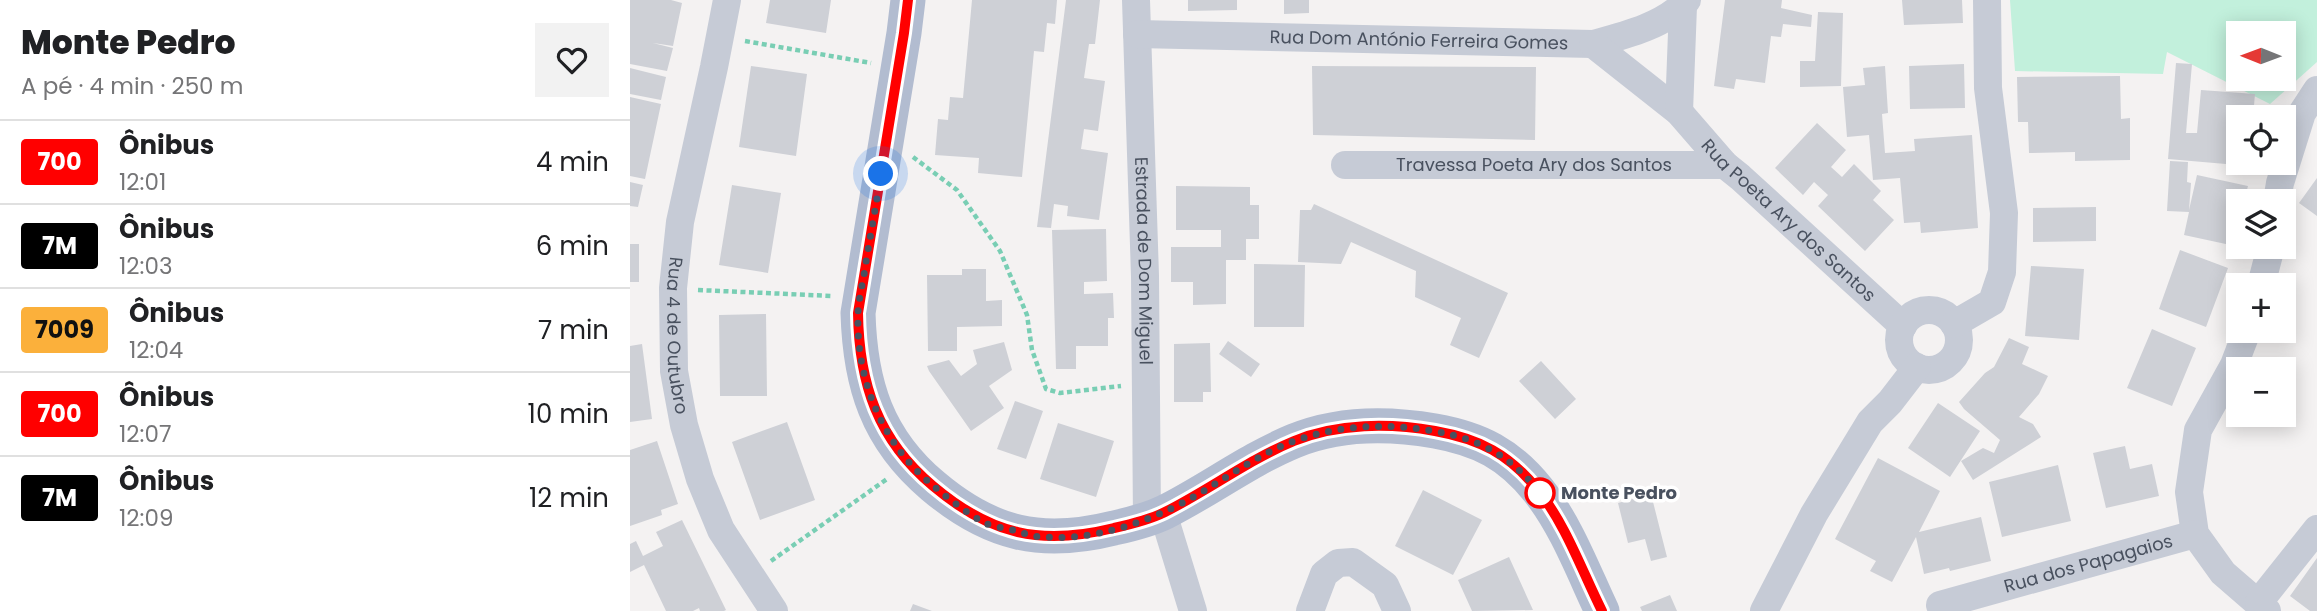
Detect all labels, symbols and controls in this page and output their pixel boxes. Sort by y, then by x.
text: Monte Pedro [21,19,236,66]
north arrow [2226,21,2296,91]
map controls [2226,21,2296,427]
button: heart [535,23,609,97]
street label: Rua Dom António Ferreira Gomes [1269,24,1569,55]
text: A pé · 4 min · 250 m [21,70,243,102]
button: locate [2226,105,2296,175]
text: Ônibus [119,127,214,163]
street label: Rua Poeta Ary dos Santos [1696,133,1881,307]
text: 4 min [536,144,609,180]
text: 700 [37,145,82,178]
street label: Travessa Poeta Ary dos Santos [1396,152,1672,177]
your location [863,156,898,191]
street label: Estrada de Dom Miguel [1129,156,1159,365]
text: 12:01 [119,166,166,198]
button: layers [2226,189,2296,259]
text: Ônibus [119,211,214,247]
text: 6 min [536,228,609,264]
text: 7M [42,229,77,262]
text: 12:03 [119,250,172,282]
street label: Rua 4 de Outubro [661,256,695,416]
button: + [2226,273,2296,343]
text: Ônibus [129,295,224,331]
text: 7 min [538,312,609,348]
text: 7009 [35,313,94,346]
text: 12:04 [129,334,183,366]
button: − [2226,357,2296,427]
text: Ônibus [119,379,214,415]
text: 10 min [528,396,609,432]
text: 700 [37,397,82,430]
text: 12:07 [119,418,172,450]
text: Ônibus [119,463,214,499]
marker: Monte Pedro [1525,478,1555,508]
text: 12 min [529,480,609,516]
place label: Monte Pedro [1561,480,1677,505]
text: 7M [42,481,77,514]
text: 12:09 [119,502,173,534]
street label: Rua dos Papagaios [2001,528,2175,599]

